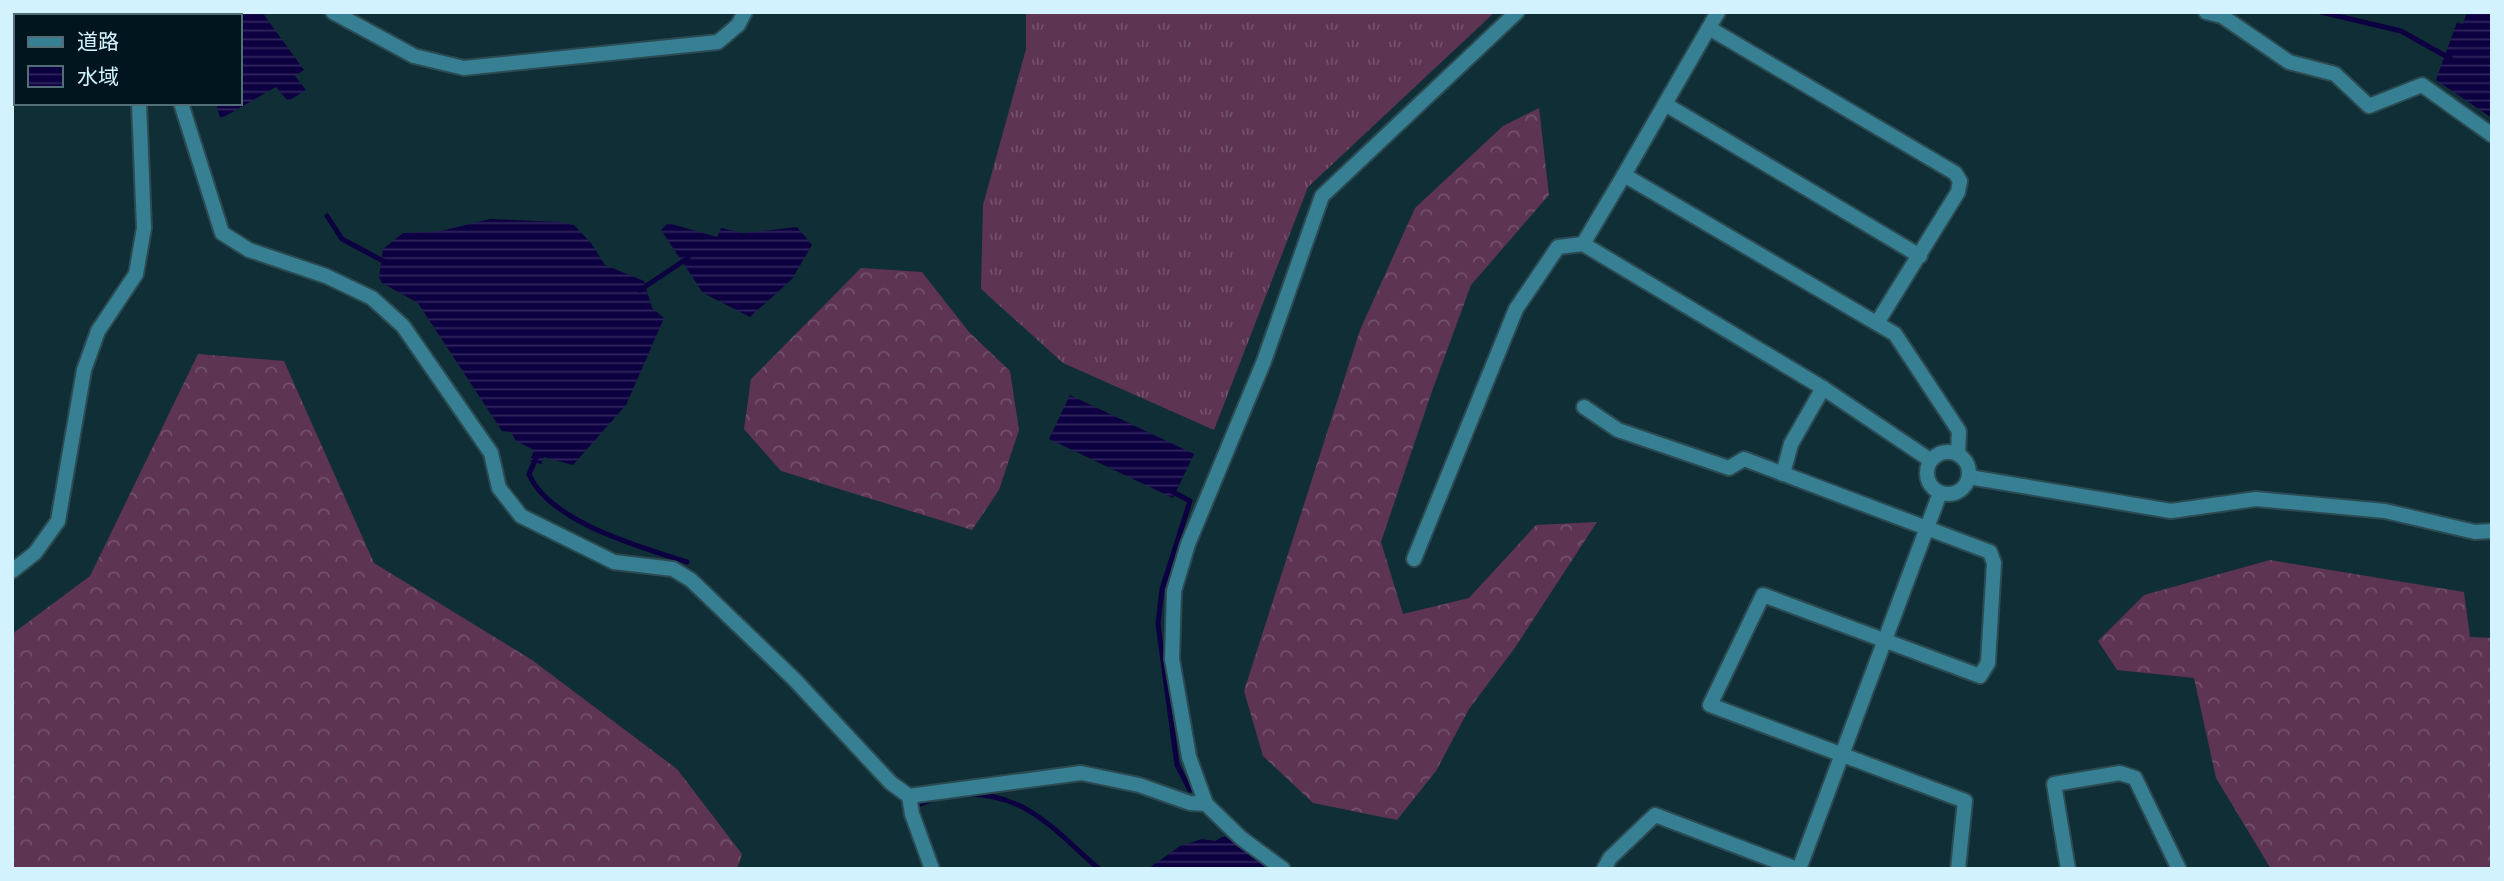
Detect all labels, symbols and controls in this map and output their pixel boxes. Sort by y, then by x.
legend [14,14,242,105]
text: 道路 [77,27,119,57]
text: 水域 [77,62,119,92]

